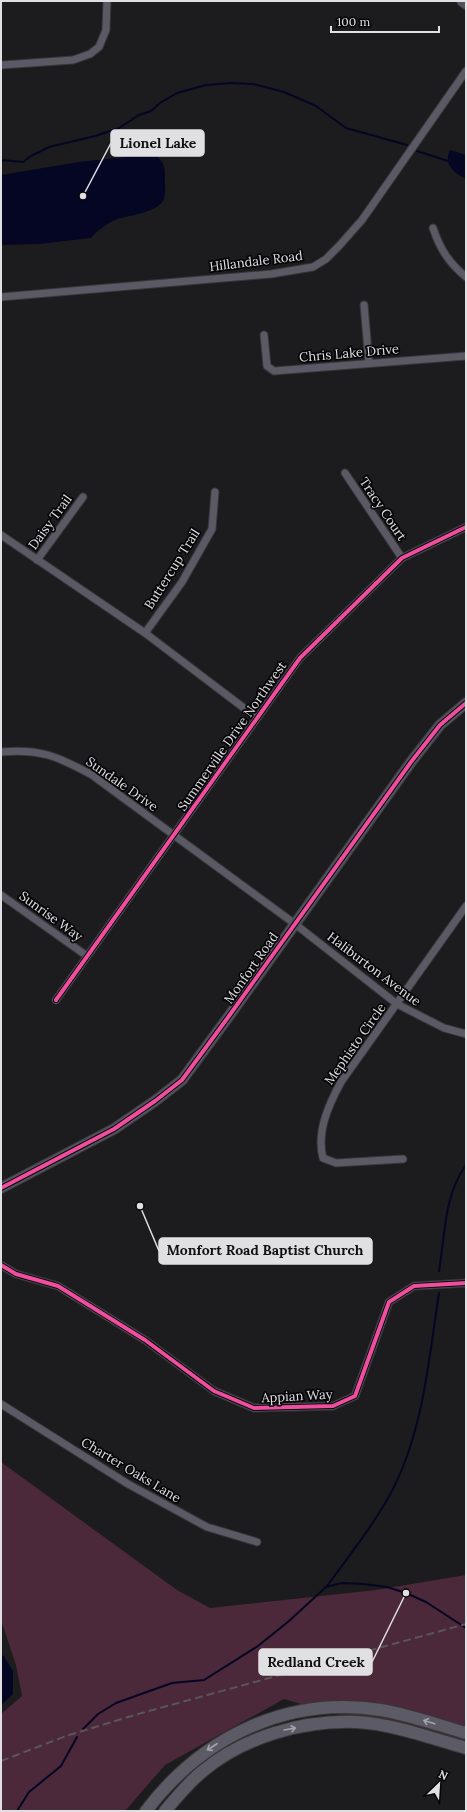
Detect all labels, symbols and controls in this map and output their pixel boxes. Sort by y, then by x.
scale bar [331,8,439,34]
text: 100 m [337,14,370,29]
callout: Lionel Lake [111,130,204,156]
text: Lionel Lake [120,134,197,152]
street label: Hillandale Road [208,247,304,275]
street label: Chris Lake Drive [298,340,400,366]
street label: Tracy Court [356,474,410,544]
street label: Daisy Trail [24,491,76,553]
street label: Buttercup Trail [140,525,204,612]
street label: Summerville Drive Northwest [174,658,290,814]
street label: Sundale Drive [83,753,161,815]
street label: Sunrise Way [16,887,86,945]
street label: Haliburton Avenue [324,928,424,1010]
street label: Monfort Road [220,929,282,1007]
street label: Mephisto Circle [321,1000,389,1088]
callout: Monfort Road Baptist Church [159,1238,372,1264]
text: Monfort Road Baptist Church [166,1241,364,1259]
street label: Appian Way [260,1386,333,1406]
street label: Charter Oaks Lane [78,1434,184,1506]
callout: Redland Creek [259,1649,372,1675]
text: Redland Creek [267,1653,365,1671]
one-way arrow [422,1718,435,1725]
one-way arrow [283,1725,296,1733]
one-way arrow [207,1743,218,1751]
north arrow [419,1764,459,1804]
text: N [436,1767,450,1783]

